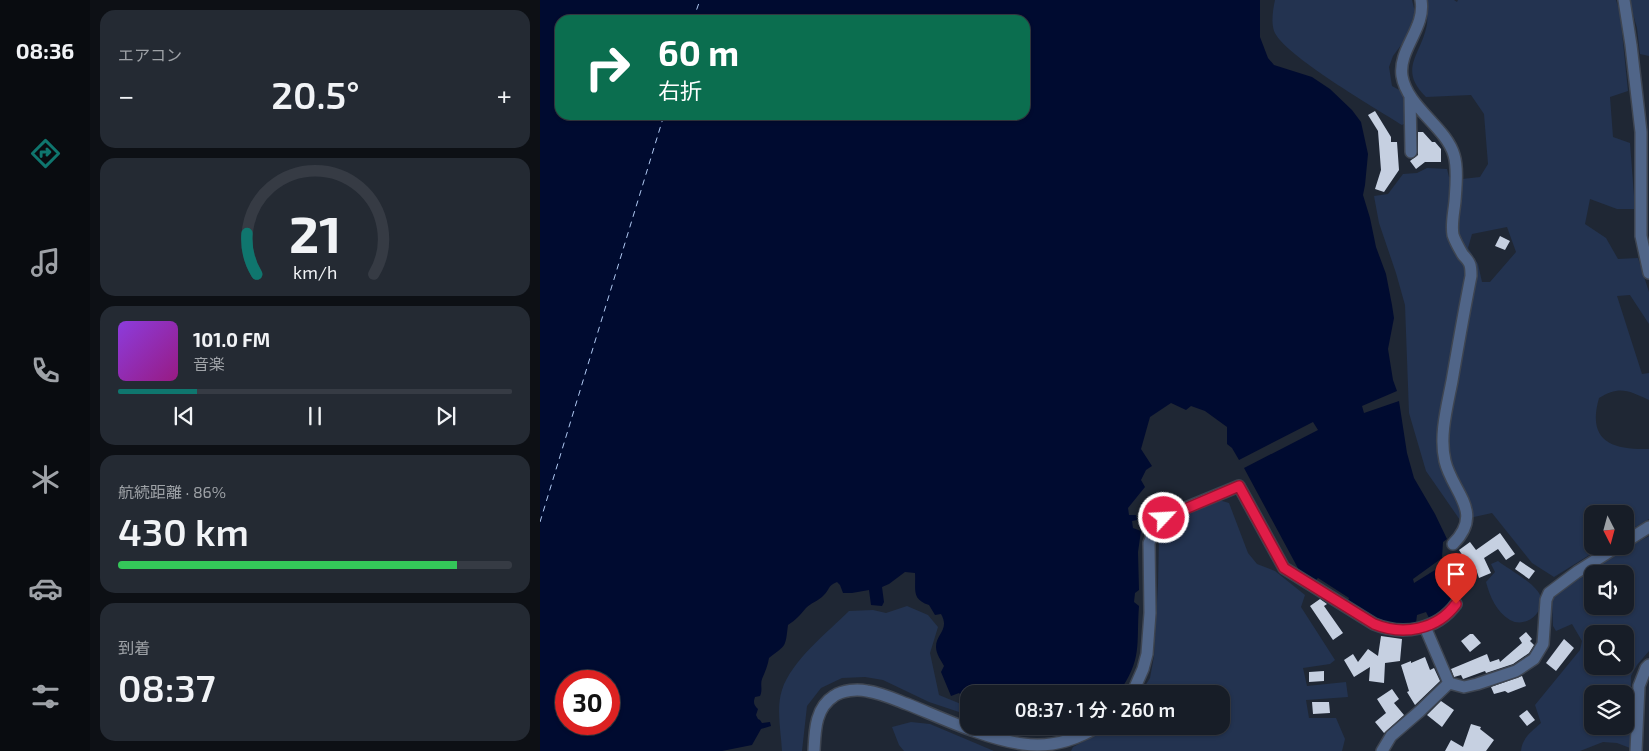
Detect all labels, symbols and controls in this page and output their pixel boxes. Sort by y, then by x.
text: 60 m [658,31,739,73]
icon: right [575,35,640,100]
text: 08:36 [16,37,74,63]
text: エアコン [118,45,182,64]
text: 20.5° [271,71,360,117]
text: 右折 [658,77,702,103]
text: − [118,78,134,112]
text: + [497,78,512,112]
icon: directions [28,136,63,171]
text: 21 [289,201,341,263]
icon: music [28,245,63,280]
text: km/h [293,261,337,283]
text: 101.0 FM [193,328,270,351]
icon: phone [28,353,63,388]
text: 音楽 [193,354,225,373]
icon: previous [170,402,198,430]
icon: pause [301,402,329,430]
icon: next [432,402,460,430]
icon: climate [28,462,63,497]
text: 航続距離 · 86% [118,482,226,501]
position arrow [1137,491,1189,543]
north arrow [1584,505,1634,555]
map controls [1584,505,1634,735]
text: 430 km [118,508,249,554]
pin [1435,553,1477,604]
icon: arrive [1442,560,1470,588]
button: sound [1584,565,1634,615]
icon: car [28,571,63,606]
button: search [1584,625,1634,675]
text: 到着 [118,638,150,657]
text: 08:37 [118,664,216,710]
speed limit sign: 30 [555,670,620,735]
icon: filters [28,679,63,714]
button: layers [1584,685,1634,735]
text: 08:37 · 1 分 · 260 m [1015,698,1175,721]

